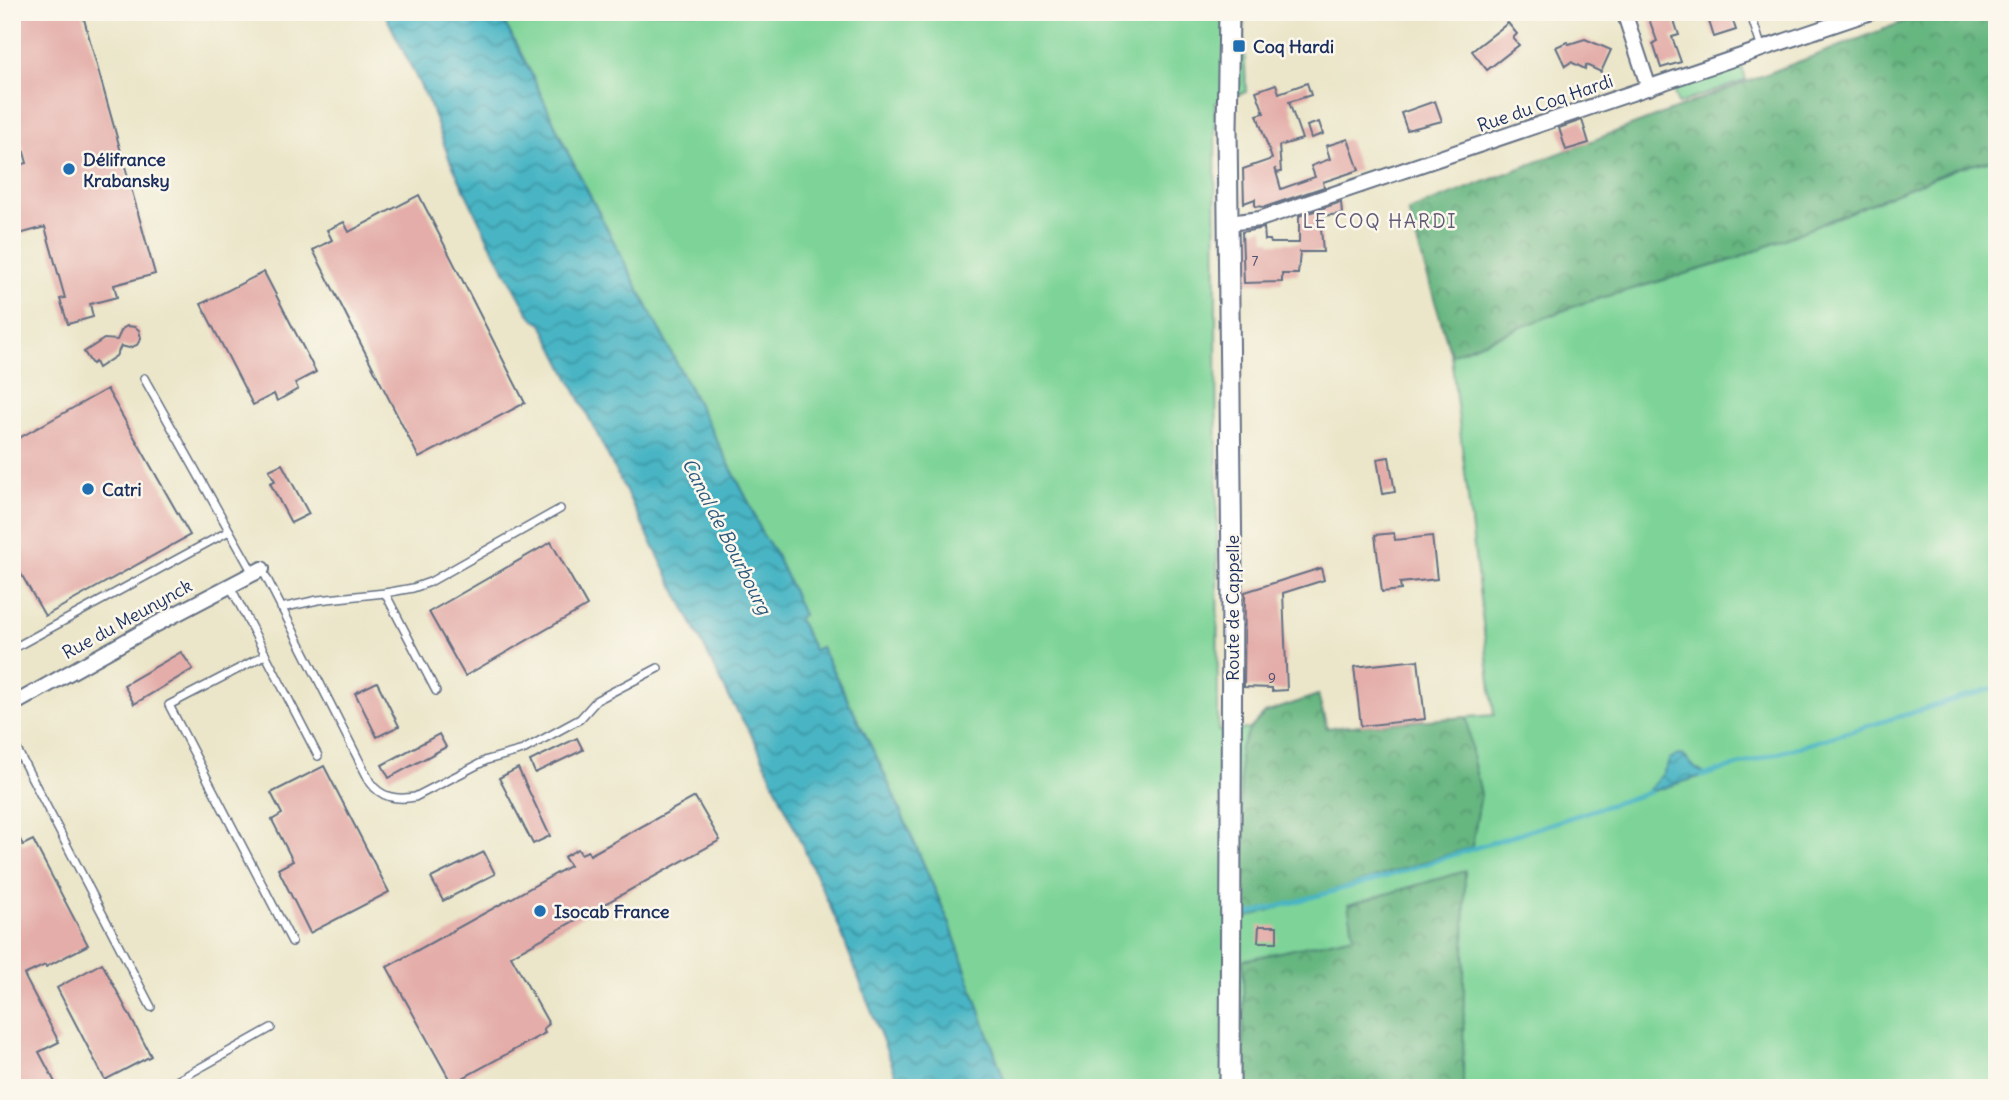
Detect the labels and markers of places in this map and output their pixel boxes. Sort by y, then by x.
place label: Coq Hardi [1253,35,1334,58]
marker: Coq Hardi [1231,38,1247,54]
place label: Délifrance Krabansky [83,148,170,192]
marker: Délifrance Krabansky [61,161,77,177]
place label: Catri [102,478,141,501]
marker: Catri [80,481,96,497]
place label: Isocab France [554,900,670,923]
marker: Isocab France [532,903,548,919]

